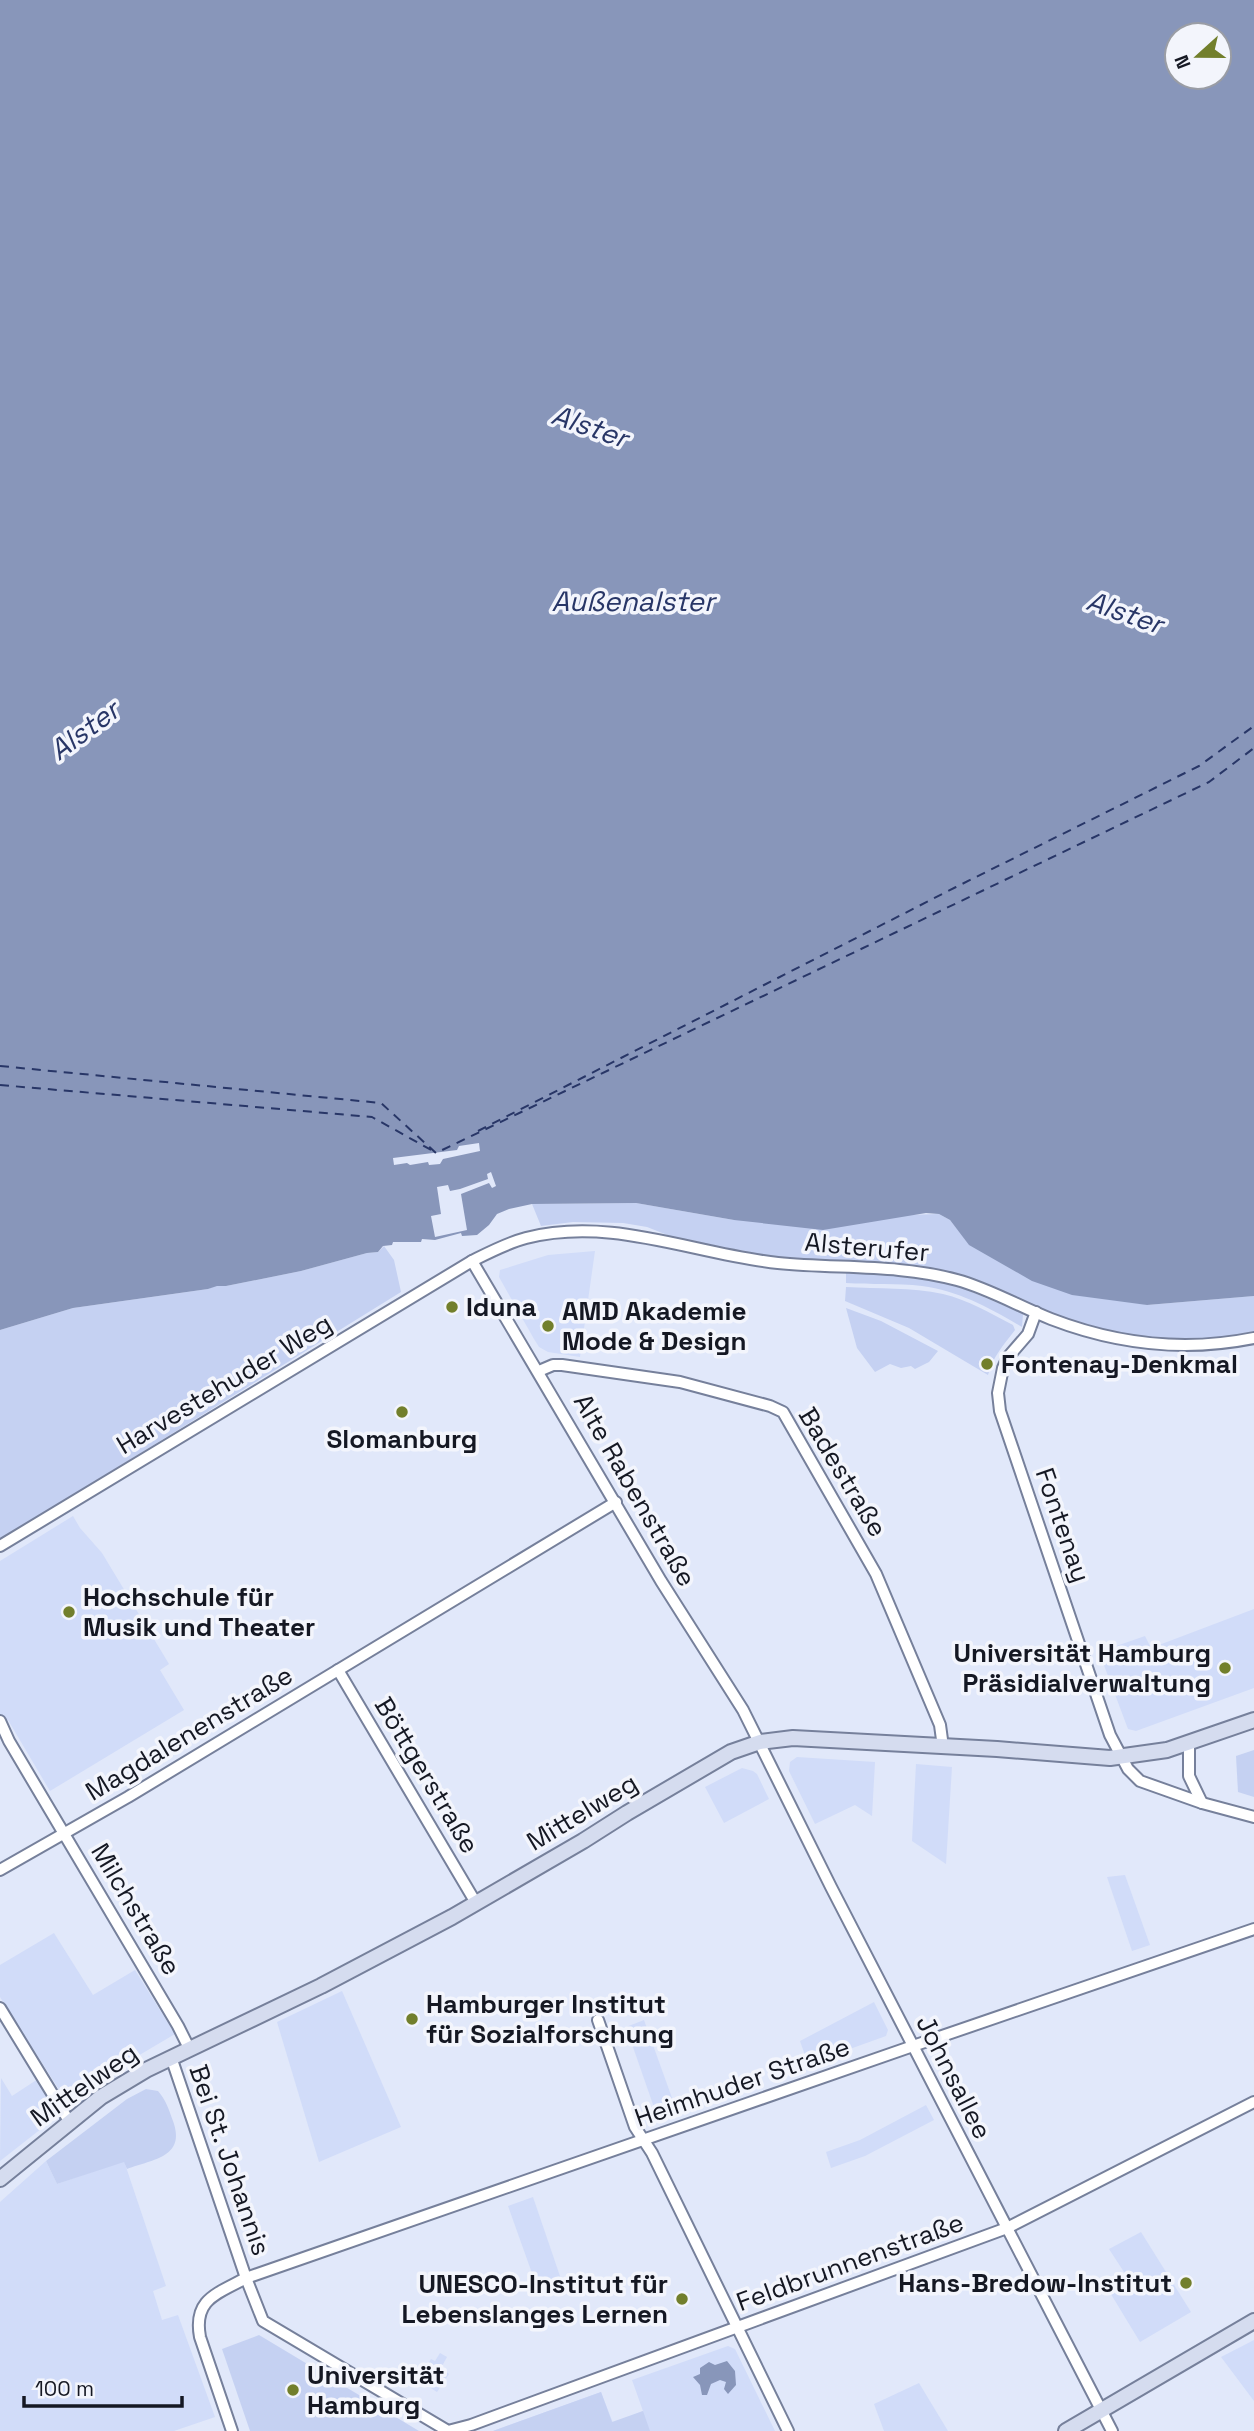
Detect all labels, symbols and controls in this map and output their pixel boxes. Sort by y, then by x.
north arrow [1163,21,1233,91]
text: N [1169,51,1197,72]
water label: Alster [547,396,636,457]
water label: Alster [1082,582,1171,643]
water label: Außenalster [551,583,718,619]
water label: Alster [42,690,129,768]
street label: Alsterufer [803,1225,931,1269]
place label: Iduna [466,1290,537,1324]
place label: AMD Akademie Mode & Design [562,1294,746,1358]
marker: Iduna [444,1299,460,1315]
street label: Harvestehuder Weg [110,1306,338,1462]
marker: AMD Akademie Mode & Design [540,1318,556,1334]
place label: Fontenay-Denkmal [1001,1347,1238,1381]
marker: Fontenay-Denkmal [979,1356,995,1372]
street label: Alte Rabenstraße [566,1387,704,1593]
street label: Badestraße [791,1401,895,1543]
marker: Slomanburg [394,1404,410,1420]
place label: Slomanburg [327,1422,477,1456]
street label: Fontenay [1028,1463,1098,1587]
place label: Hochschule für Musik und Theater [83,1580,315,1644]
marker: Hochschule für Musik und Theater [61,1604,77,1620]
place label: Universität Hamburg Präsidialverwaltung [953,1636,1211,1700]
street label: Magdalenenstraße [79,1658,299,1808]
marker: Universität Hamburg Präsidialverwaltung [1217,1660,1233,1676]
street label: Böttgerstraße [367,1691,487,1859]
street label: Mittelweg [520,1766,644,1858]
street label: Milchstraße [83,1837,189,1981]
place label: Hamburger Institut für Sozialforschung [426,1987,674,2051]
street label: Johnsallee [908,2009,1000,2145]
marker: Hamburger Institut für Sozialforschung [404,2011,420,2027]
street label: Heimhuder Straße [630,2029,854,2135]
street label: Mittelweg [24,2036,144,2134]
street label: Bei St. Johannis [181,2060,279,2260]
street label: Feldbrunnenstraße [732,2205,968,2319]
place label: Hans-Bredow-Institut [898,2266,1172,2300]
place label: UNESCO-Institut für Lebenslanges Lernen [401,2267,668,2331]
marker: Hans-Bredow-Institut [1178,2275,1194,2291]
marker: UNESCO-Institut für Lebenslanges Lernen [674,2291,690,2307]
place label: Universität Hamburg [307,2358,445,2422]
scale bar [24,2364,182,2408]
text: 100 m [35,2375,94,2402]
marker: Universität Hamburg [285,2382,301,2398]

